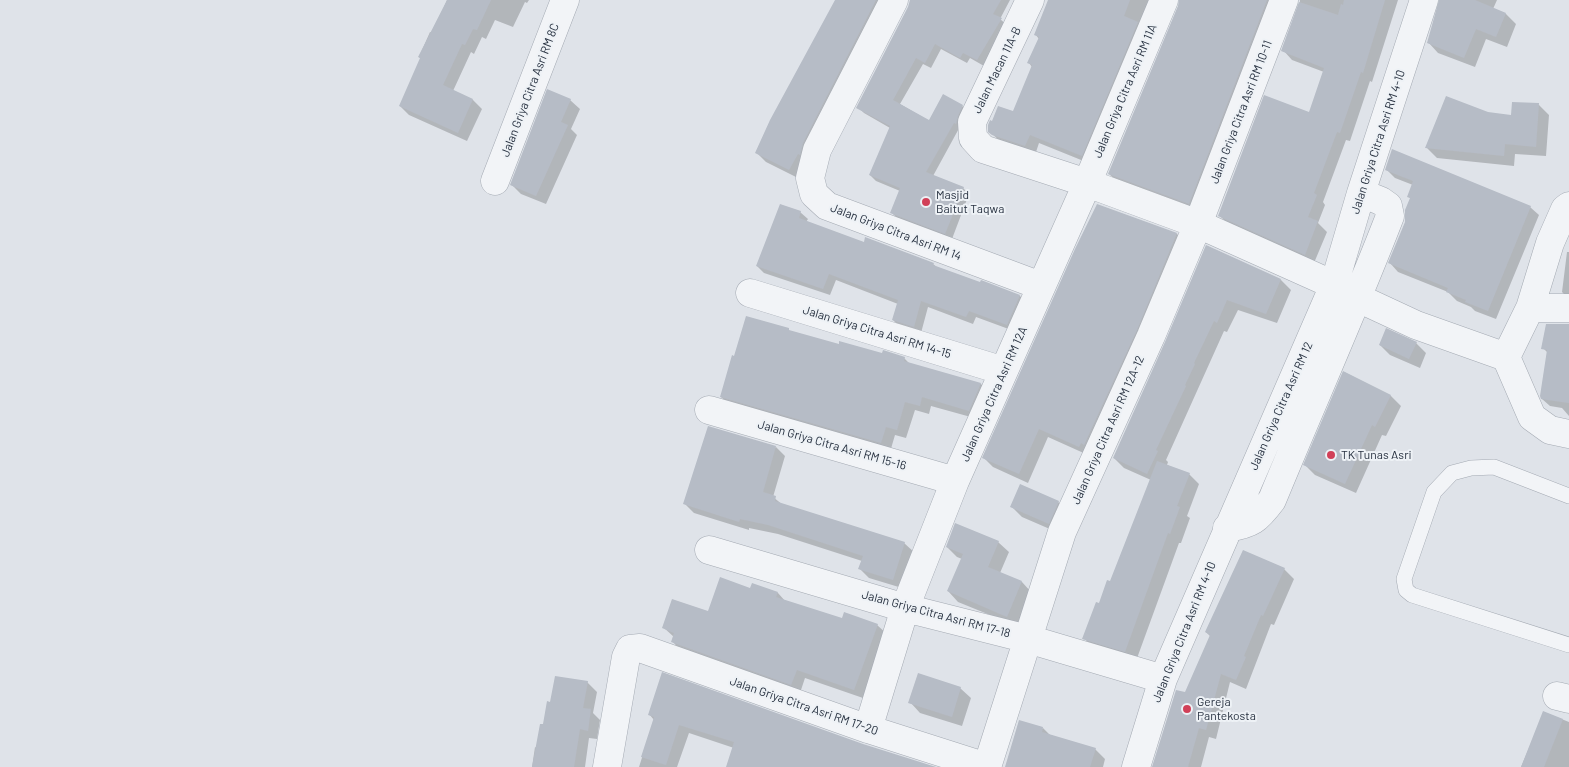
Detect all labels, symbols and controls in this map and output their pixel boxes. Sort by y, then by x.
street label: Jalan Griya Citra Asri RM 8C [498,21,562,159]
street label: Jalan Griya Citra Asri RM 11A [1090,22,1160,160]
street label: Jalan Macan 11A-B [970,24,1024,116]
street label: Jalan Griya Citra Asri RM 10-11 [1207,38,1275,186]
street label: Jalan Griya Citra Asri RM 4-10 [1348,68,1408,216]
place label: Masjid Baitut Taqwa [936,188,1004,216]
marker: Masjid Baitut Taqwa [920,196,932,208]
street label: Jalan Griya Citra Asri RM 14 [828,200,964,264]
street label: Jalan Griya Citra Asri RM 14-15 [801,303,953,361]
street label: Jalan Griya Citra Asri RM 12A [958,324,1030,464]
street label: Jalan Griya Citra Asri RM 12 [1246,340,1316,472]
street label: Jalan Griya Citra Asri RM 12A-12 [1069,353,1147,507]
street label: Jalan Griya Citra Asri RM 15-16 [756,417,908,473]
place label: TK Tunas Asri [1341,448,1412,462]
marker: TK Tunas Asri [1325,449,1337,461]
street label: Jalan Griya Citra Asri RM 4-10 [1149,559,1219,705]
street label: Jalan Griya Citra Asri RM 17-18 [860,587,1012,641]
street label: Jalan Griya Citra Asri RM 17-20 [728,674,880,738]
place label: Gereja Pantekosta [1197,695,1256,723]
marker: Gereja Pantekosta [1181,703,1193,715]

